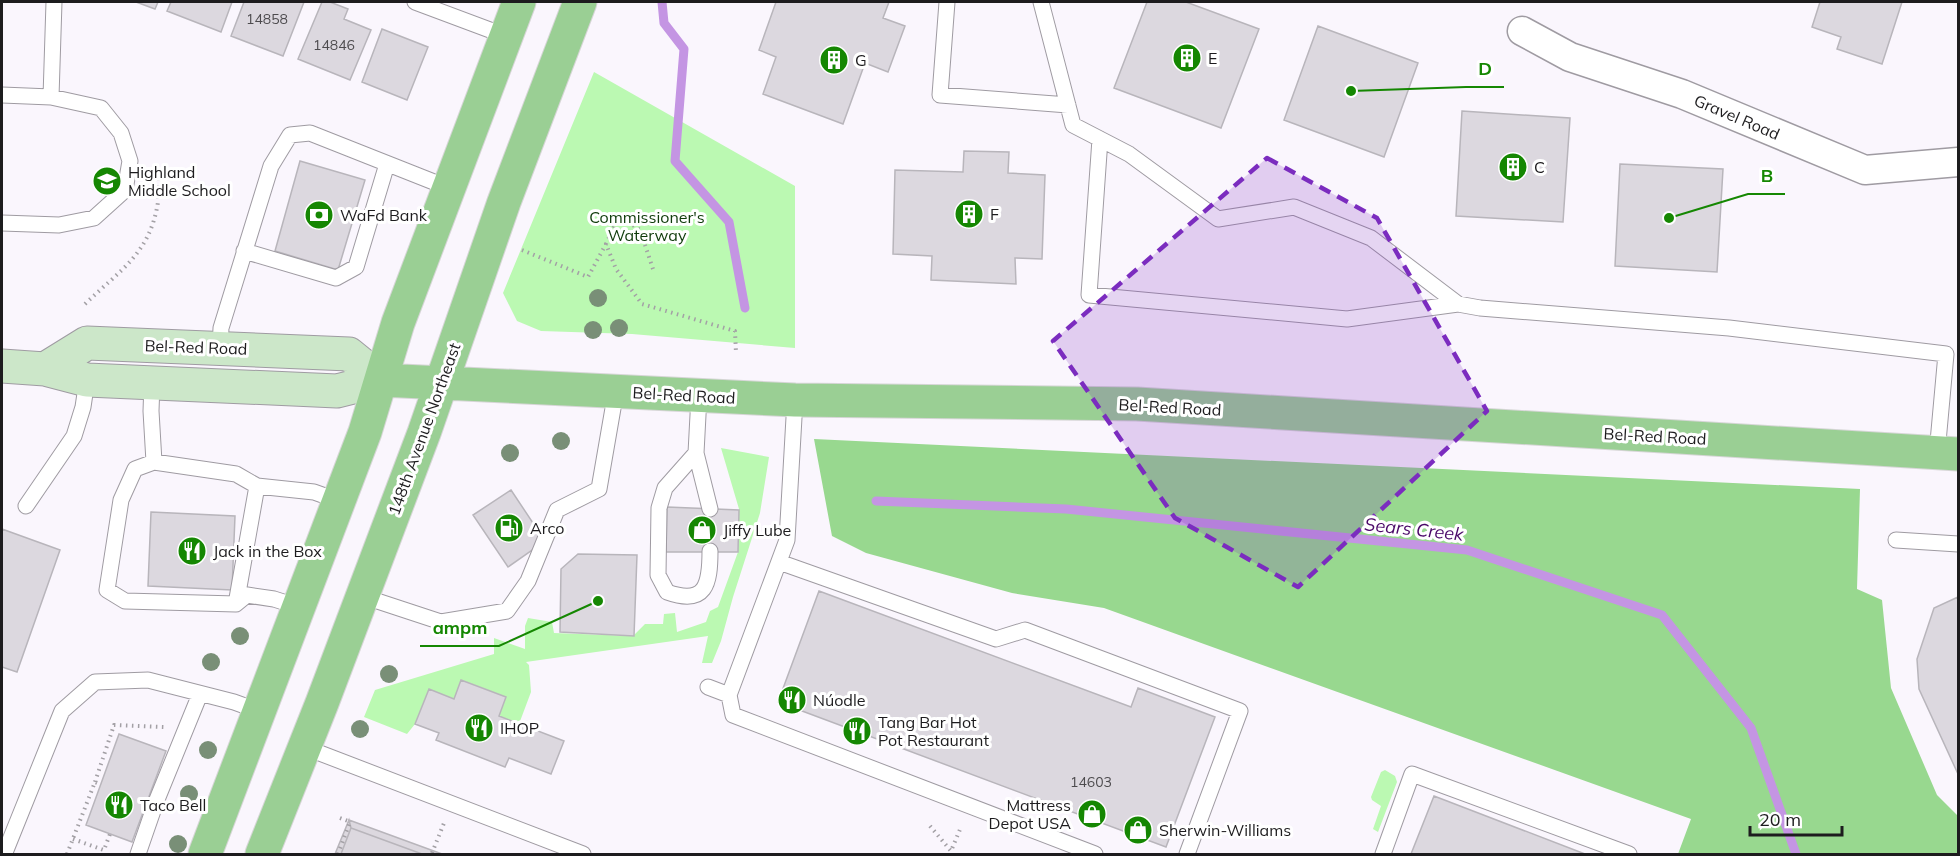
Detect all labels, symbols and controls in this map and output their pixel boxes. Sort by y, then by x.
house number: 14858 [246,10,288,28]
house number: 14846 [313,36,355,54]
building icon: E [1171,42,1203,74]
building icon: G [818,44,850,76]
place label: E [1208,48,1217,68]
place label: G [855,50,867,70]
callout: D [1466,51,1504,87]
text: D [1478,57,1492,80]
street label: Gravel Road [1691,90,1783,144]
building icon: C [1497,151,1529,183]
place label: C [1534,157,1545,177]
callout: B [1748,158,1785,194]
place label: Highland Middle School [128,162,231,200]
text: B [1761,164,1773,187]
school or university icon: Highland Middle School [91,165,123,197]
building icon: F [953,198,985,230]
bank icon: WaFd Bank [303,199,335,231]
place label: F [990,204,999,224]
place label: WaFd Bank [340,205,428,225]
park label: Commissioner's Waterway [589,207,705,245]
street label: Bel-Red Road [144,335,248,359]
street label: 148th Avenue Northeast [383,340,465,518]
street label: Bel-Red Road [632,382,736,408]
street label: Bel-Red Road [1118,394,1222,420]
street label: Bel-Red Road [1603,423,1707,449]
fuel station icon: Arco [493,512,525,544]
water label: Sears Creek [1363,512,1465,546]
shop icon: Jiffy Lube [686,514,718,546]
place label: Arco [530,518,564,538]
place label: Jiffy Lube [723,520,791,540]
restaurant icon: Jack in the Box [176,535,208,567]
place label: Jack in the Box [213,541,322,561]
callout: ampm [420,610,499,646]
text: ampm [433,616,487,639]
restaurant icon: Núodle [776,684,808,716]
place label: Núodle [813,690,865,710]
restaurant icon: IHOP [463,712,495,744]
place label: Tang Bar Hot Pot Restaurant [878,712,989,750]
restaurant icon: Tang Bar Hot Pot Restaurant [841,715,873,747]
place label: IHOP [500,718,539,738]
house number: 14603 [1070,773,1112,791]
restaurant icon: Taco Bell [103,789,135,821]
place label: Taco Bell [140,795,206,815]
place label: Mattress Depot USA [989,795,1071,833]
shop icon: Mattress Depot USA [1076,798,1108,830]
scale bar [1750,799,1842,837]
text: 20 m [1759,808,1801,831]
shop icon: Sherwin-Williams [1122,814,1154,846]
place label: Sherwin-Williams [1159,820,1291,840]

